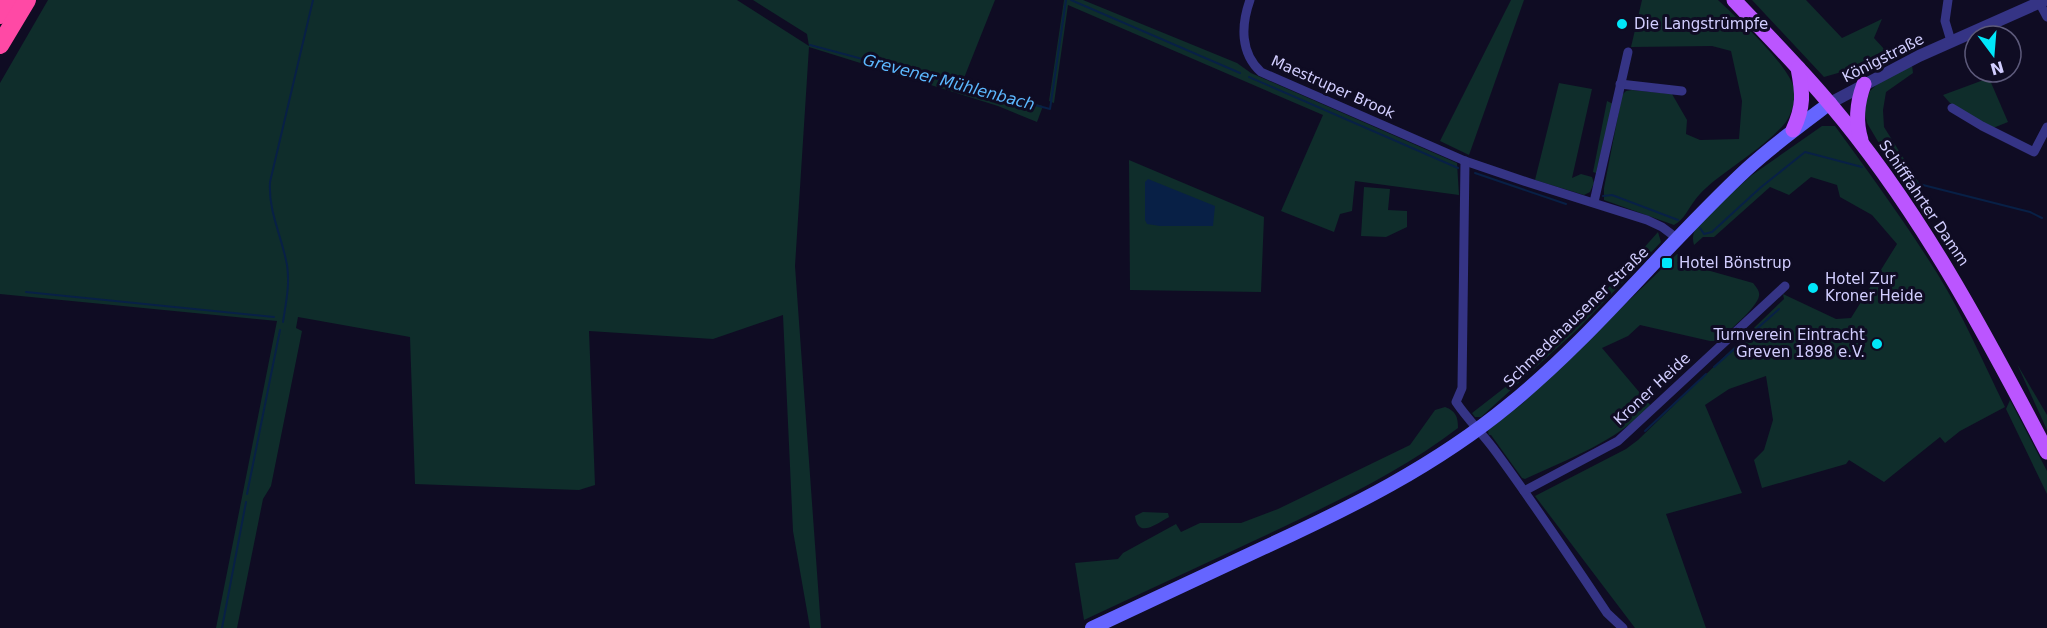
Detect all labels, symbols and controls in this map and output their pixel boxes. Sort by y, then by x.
place label: Die Langstrümpfe [1634,15,1768,33]
marker: Die Langstrümpfe [1615,17,1629,31]
north arrow [1963,24,2023,84]
street label: Königstraße [1839,30,1927,86]
water label: Grevener Mühlenbach [861,50,1037,114]
street label: Maestruper Brook [1268,52,1398,123]
text: N [1988,57,2006,79]
street label: Schifffahrter Damm [1875,137,1973,269]
street label: Schmedehausener Straße [1500,243,1652,391]
place label: Hotel Bönstrup [1679,254,1791,272]
marker: Hotel Bönstrup [1660,256,1674,270]
place label: Hotel Zur Kroner Heide [1825,270,1923,305]
marker: Hotel Zur Kroner Heide [1806,281,1820,295]
place label: Turnverein Eintracht Greven 1898 e.V. [1713,326,1865,361]
marker: Turnverein Eintracht Greven 1898 e.V. [1870,337,1884,351]
street label: Kroner Heide [1610,349,1694,429]

